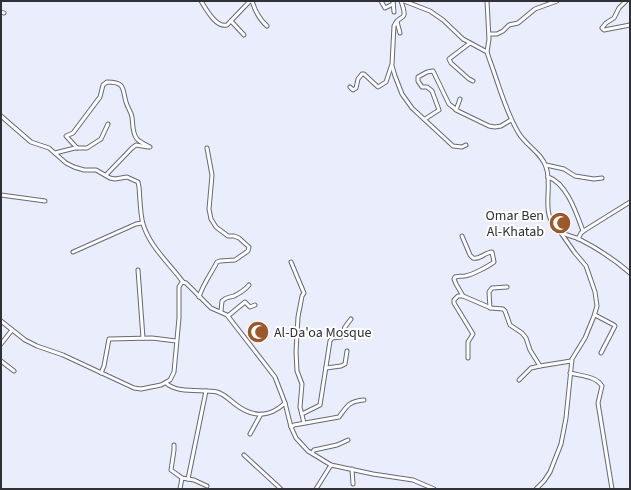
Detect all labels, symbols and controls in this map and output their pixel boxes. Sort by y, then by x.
place label: Omar Ben Al-Khatab [486,206,544,242]
mosque icon: Omar Ben Al-Khatab [547,210,573,236]
mosque icon: Al-Da'oa Mosque [245,319,271,345]
place label: Al-Da'oa Mosque [274,323,372,343]

